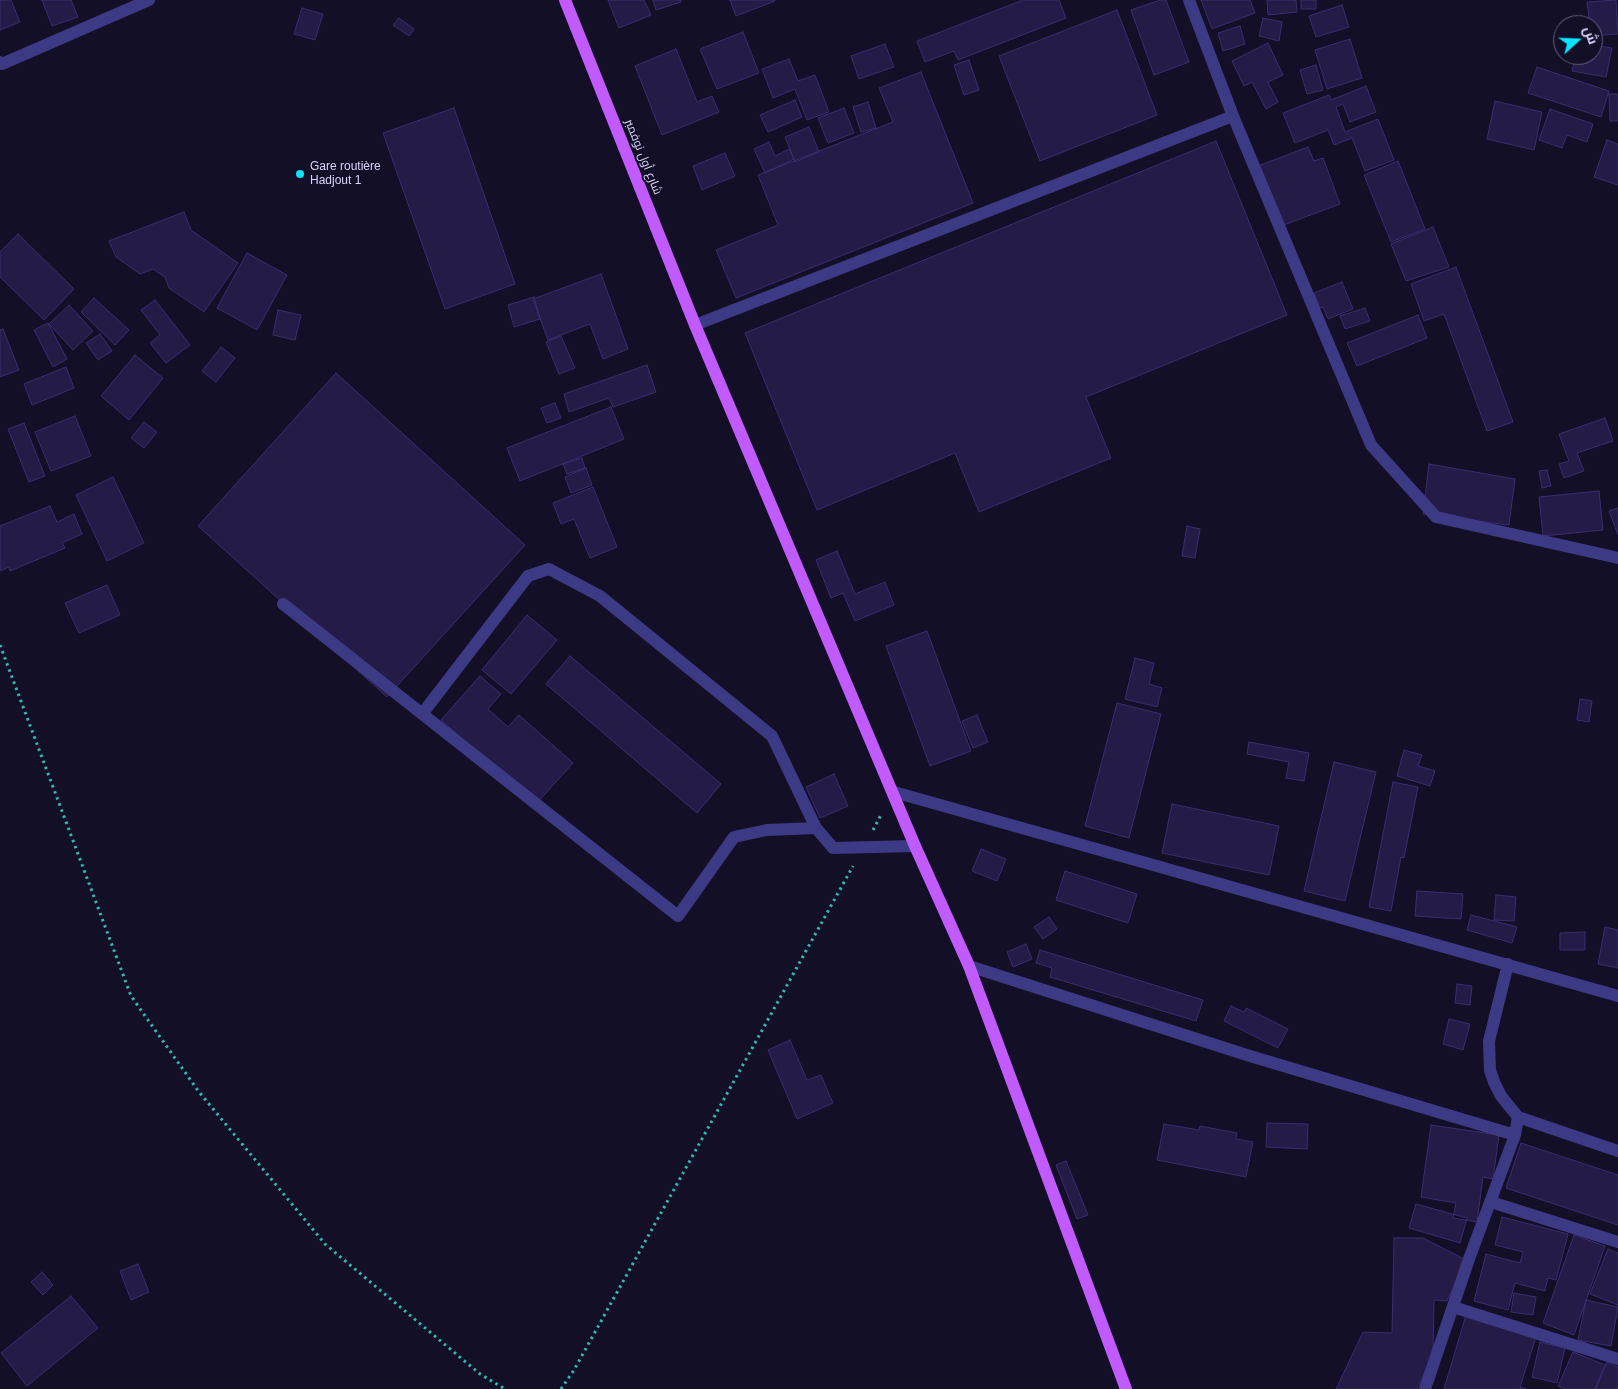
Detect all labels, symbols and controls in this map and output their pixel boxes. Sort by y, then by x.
north arrow [1553,15,1603,65]
text: ش [1581,24,1602,46]
street label: شارع أول نوفمبر [621,117,665,197]
place label: Gare routière Hadjout 1 [310,160,381,188]
marker: Gare routière Hadjout 1 [294,168,306,180]

